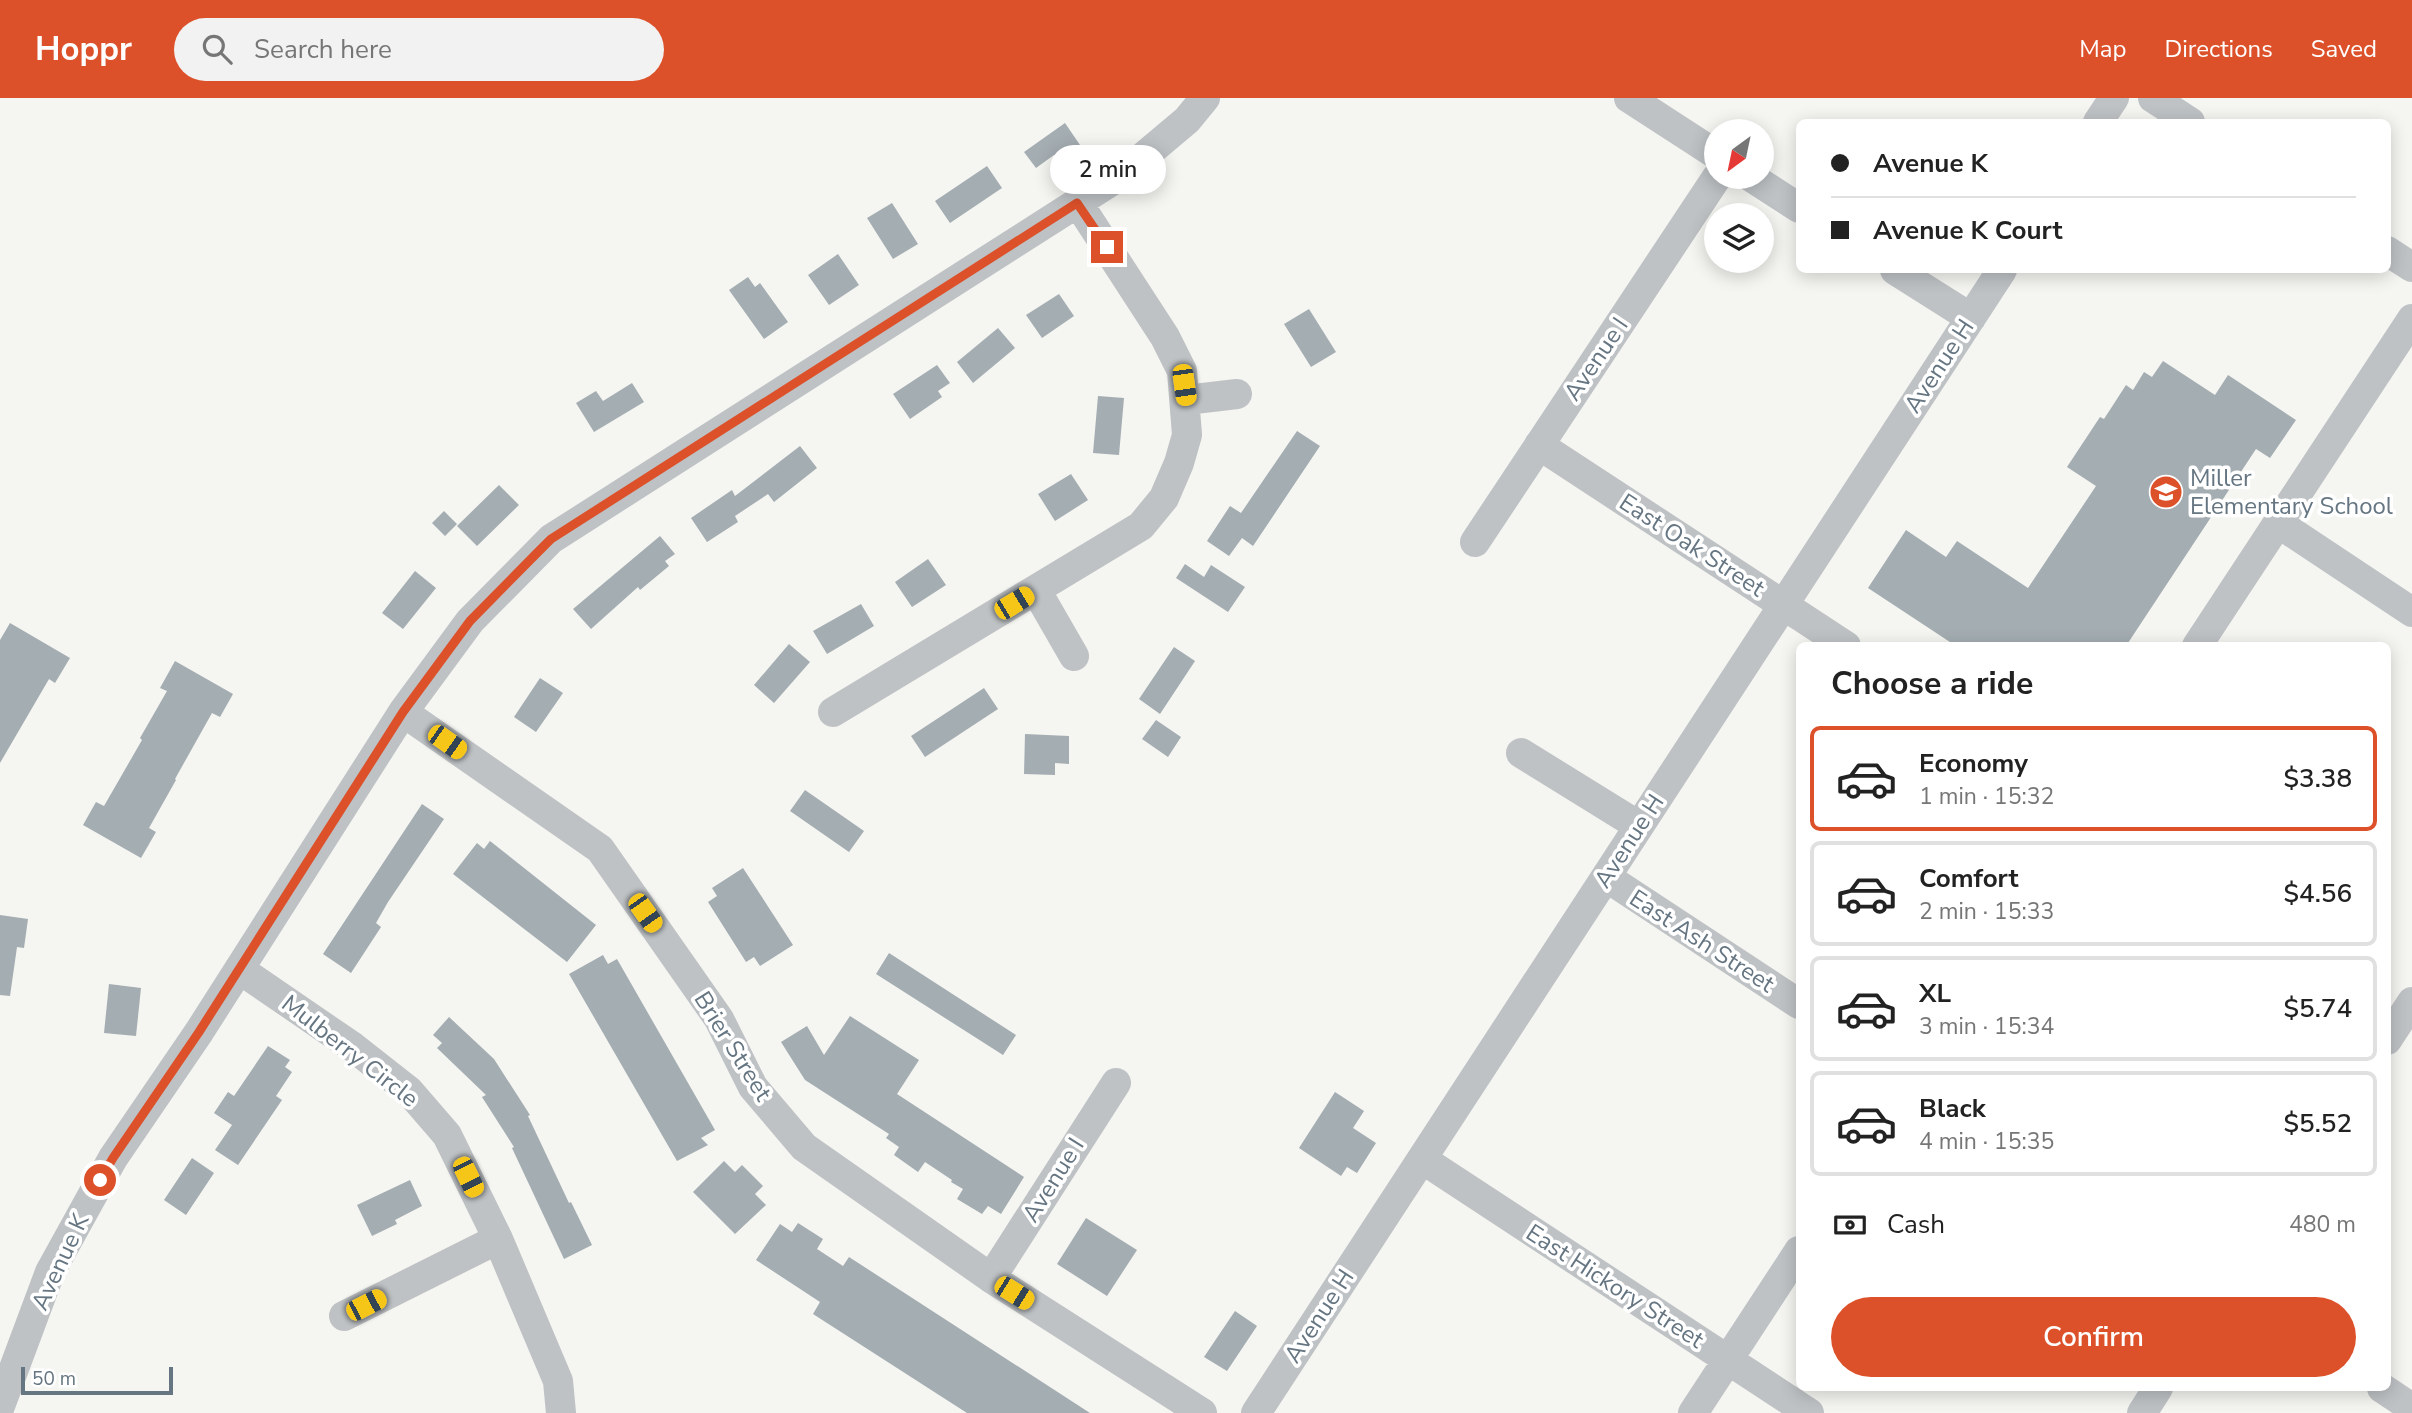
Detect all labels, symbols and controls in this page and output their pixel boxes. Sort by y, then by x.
search box [174,18,664,81]
text: Hoppr [35,27,132,72]
icon: search [198,30,236,68]
text: Search here [254,32,392,67]
text: Map [2079,33,2126,65]
text: Directions [2164,33,2273,65]
text: Saved [2311,33,2377,65]
north arrow [1704,119,1774,189]
map controls [1704,119,1774,273]
callout: 2 min [1049,145,1165,194]
text: Avenue K [1873,146,1988,181]
text: 2 min [1079,154,1137,185]
button: layers [1704,203,1774,273]
text: Avenue K Court [1873,213,2063,248]
route end [1091,231,1123,263]
street label: Avenue I [1556,311,1636,407]
street label: Avenue H [1897,313,1981,419]
car [1171,363,1198,407]
place label: Miller Elementary School [2190,462,2393,522]
school or university icon: Miller Elementary School [2147,473,2185,511]
street label: East Oak Street [1613,486,1771,604]
car [991,583,1038,623]
text: Choose a ride [1831,662,2033,705]
car [424,721,471,763]
text: Economy [1919,746,2028,781]
icon: car [1835,747,1898,810]
text: $3.38 [2283,761,2352,796]
text: 1 min · 15:32 [1919,781,2054,812]
street label: Avenue H [1587,788,1671,894]
text: Comfort [1919,861,2019,896]
icon: car [1835,862,1898,925]
text: $4.56 [2283,876,2352,911]
street label: East Ash Street [1623,882,1781,1000]
car [625,890,666,936]
text: 2 min · 15:33 [1919,896,2054,927]
text: XL [1919,976,1951,1011]
icon: car [1835,977,1898,1040]
street label: Brier Street [687,985,780,1107]
street label: Mulberry Circle [275,988,425,1114]
text: $5.74 [2283,991,2352,1026]
text: 3 min · 15:34 [1919,1011,2054,1042]
text: Black [1919,1091,1986,1126]
icon: car [1835,1092,1898,1155]
text: $5.52 [2283,1106,2352,1141]
text: 4 min · 15:35 [1919,1126,2054,1157]
street label: Avenue I [1015,1132,1091,1228]
car [450,1154,487,1200]
route start [84,1164,116,1196]
icon: cash [1831,1206,1869,1244]
text: Cash [1887,1207,1945,1242]
street label: Avenue K [24,1208,97,1315]
text: 480 m [2289,1209,2356,1240]
street label: East Hickory Street [1520,1217,1711,1356]
street label: Avenue H [1277,1263,1361,1369]
car [991,1273,1038,1313]
car [343,1286,390,1324]
button: Confirm [1831,1297,2356,1377]
scale bar [21,1364,173,1396]
text: 50 m [32,1366,76,1392]

